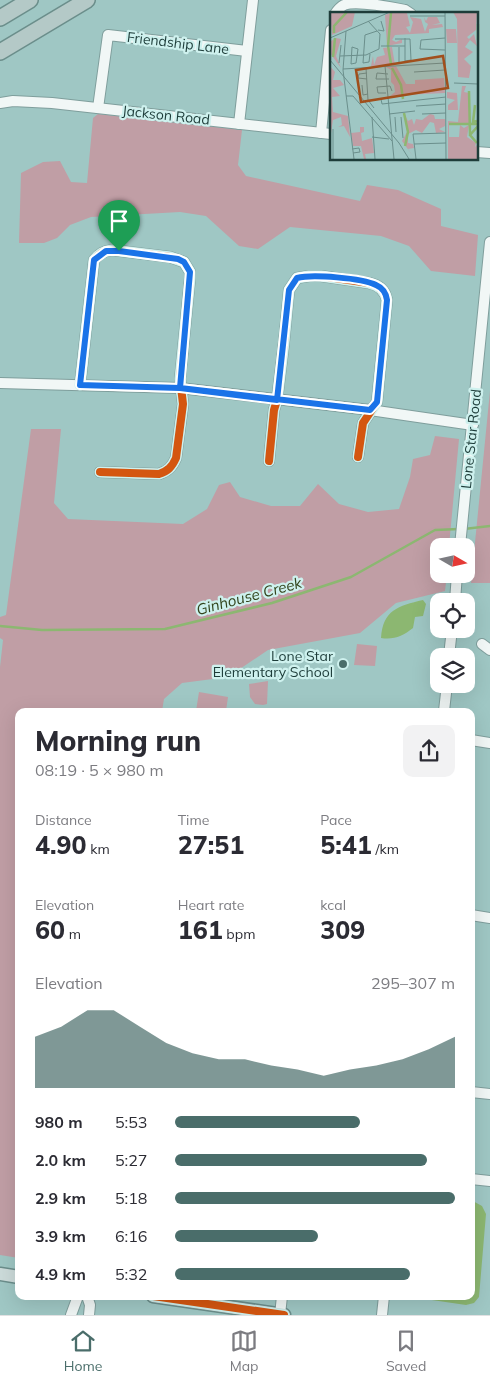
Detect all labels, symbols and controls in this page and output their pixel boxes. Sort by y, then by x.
inset map [330,12,478,160]
street label: Friendship Lane [126,28,230,58]
street label: Jackson Road [121,101,211,129]
pin [98,200,140,251]
icon: arrive [105,207,133,235]
street label: Lone Star Road [457,388,485,490]
north arrow [430,538,475,582]
map controls [430,538,475,693]
water label: Ginhouse Creek [194,572,305,619]
button: locate [430,593,475,638]
place label: Lone Star Elementary School [213,647,334,681]
button: layers [430,648,475,693]
marker: Lone Star Elementary School [337,658,349,670]
text: Morning run [35,723,201,758]
button: share [403,725,455,777]
text: 08:19 · 5 × 980 m [35,760,164,780]
text: Distance [35,811,92,829]
text: Time [178,811,209,829]
text: Pace [320,811,352,829]
text: 4.90 [35,829,87,860]
text: 27:51 [178,829,244,860]
text: 5:41 [320,829,372,860]
text: km [87,840,110,858]
text: /km [372,840,399,858]
text: Elevation [35,896,94,914]
text: Heart rate [178,896,244,914]
text: kcal [320,896,346,914]
text: 60 [35,914,65,945]
text: 161 [178,914,223,945]
text: 309 [320,914,365,945]
text: m [65,925,81,943]
text: bpm [223,925,255,943]
text: Elevation [35,973,103,993]
text: 295–307 m [371,973,455,993]
text: 980 m [35,1112,83,1132]
text: 5:53 [115,1112,147,1132]
text: 2.0 km [35,1150,86,1170]
text: 5:27 [115,1150,147,1170]
text: 2.9 km [35,1188,86,1208]
text: 5:18 [115,1188,147,1208]
text: 3.9 km [35,1226,86,1246]
text: 6:16 [115,1226,147,1246]
text: 4.9 km [35,1264,86,1284]
text: 5:32 [115,1264,147,1284]
tab: Home [64,1327,102,1375]
tab: Map [230,1327,259,1375]
tab: Saved [386,1327,426,1375]

